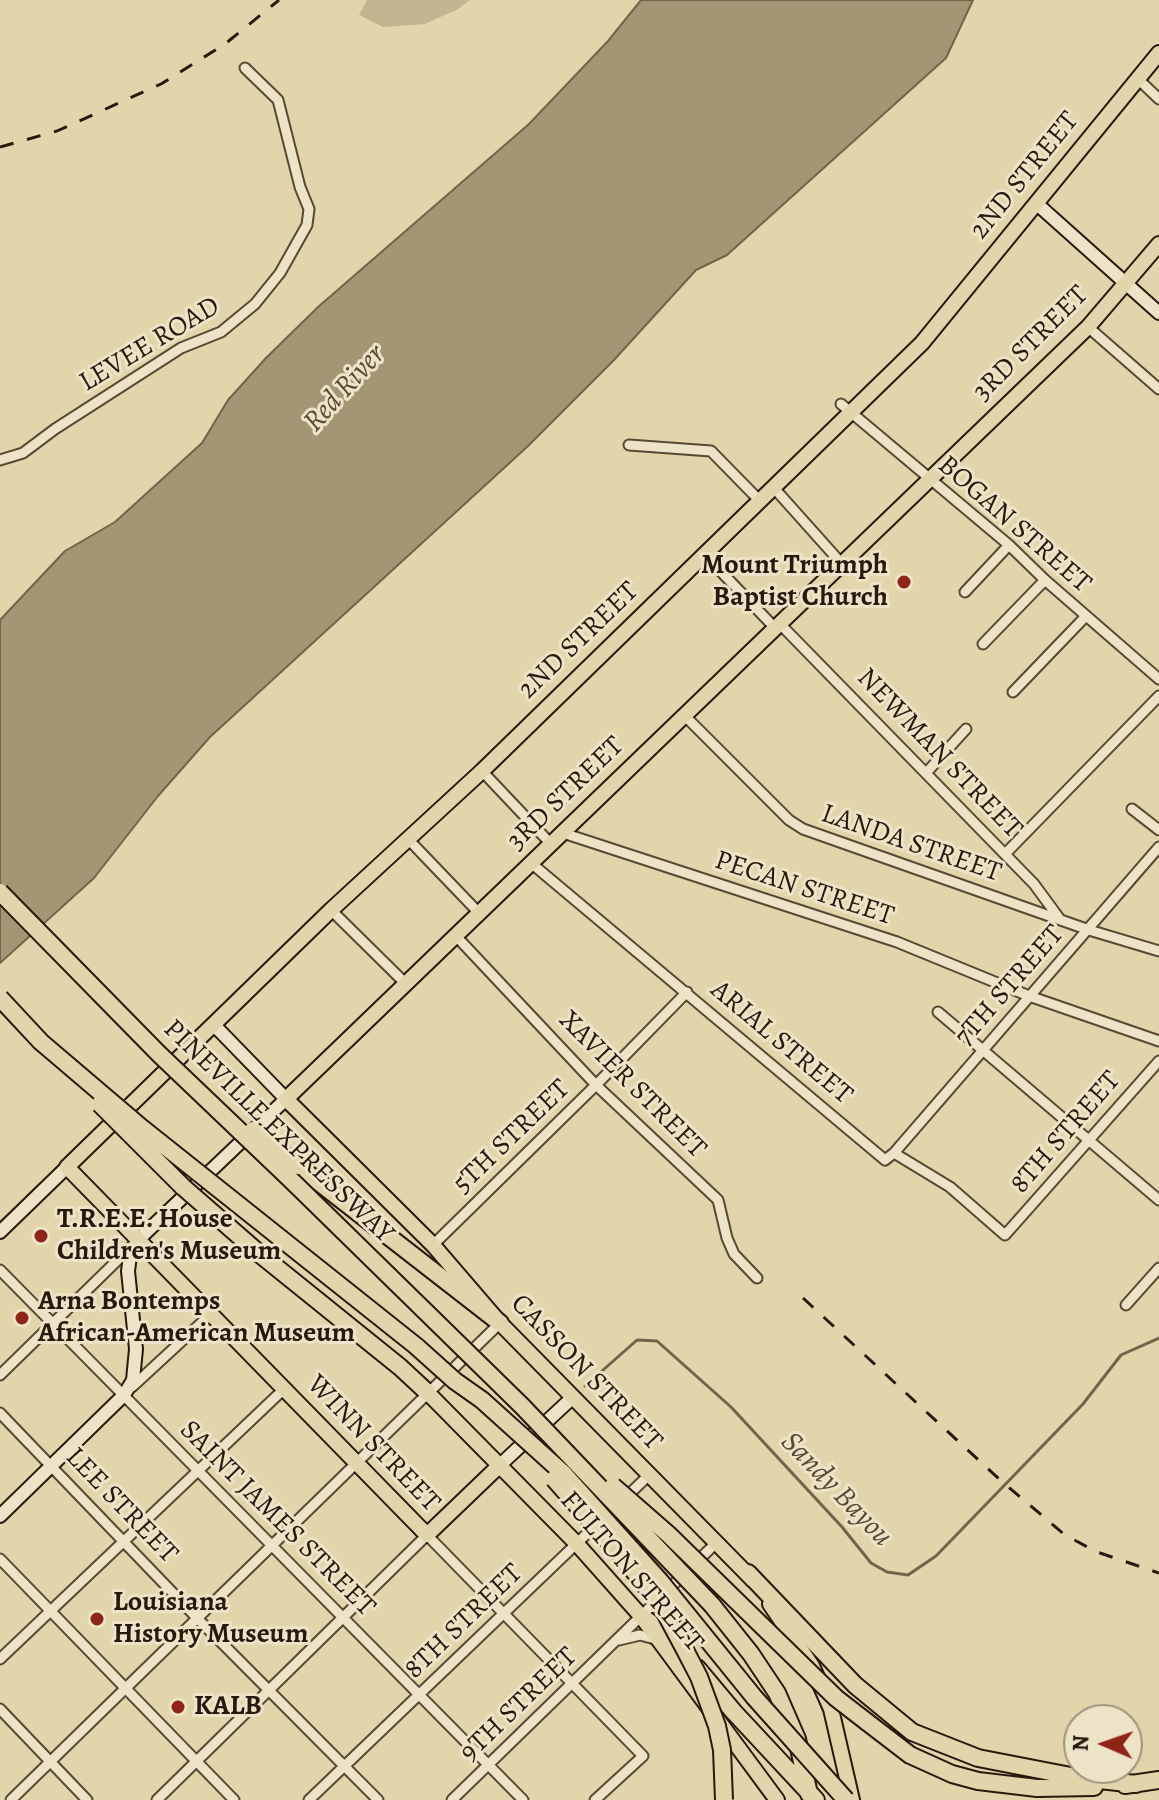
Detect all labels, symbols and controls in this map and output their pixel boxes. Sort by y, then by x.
street label: 2ND STREET [963,105,1087,247]
street label: 3RD STREET [966,279,1096,409]
street label: LEVEE ROAD [74,290,226,400]
water label: Red River [297,338,393,440]
street label: BOGAN STREET [930,449,1098,601]
place label: Mount Triumph Baptist Church [701,549,888,615]
marker: Mount Triumph Baptist Church [895,573,913,591]
street label: 2ND STREET [512,575,646,707]
street label: NEWMAN STREET [849,662,1029,846]
street label: 3RD STREET [501,730,631,858]
street label: LANDA STREET [817,797,1005,891]
street label: PECAN STREET [710,844,898,934]
street label: 7TH STREET [948,919,1072,1053]
street label: ARIAL STREET [703,974,859,1112]
street label: XAVIER STREET [551,1004,713,1166]
street label: PINEVILLE EXPRESSWAY [156,1013,400,1251]
street label: 8TH STREET [1004,1065,1128,1201]
street label: 5TH STREET [447,1073,577,1201]
place label: T.R.E.E. House Children's Museum [57,1203,281,1269]
marker: T.R.E.E. House Children's Museum [32,1227,50,1245]
place label: Arna Bontemps African-American Museum [38,1285,355,1351]
street label: CASSON STREET [503,1288,669,1458]
marker: Arna Bontemps African-American Museum [13,1309,31,1327]
street label: WINN STREET [299,1368,447,1520]
street label: SAINT JAMES STREET [172,1414,382,1624]
water label: Sandy Bayou [772,1425,900,1555]
street label: LEE STREET [58,1441,184,1571]
street label: FULTON STREET [552,1485,710,1659]
street label: 8TH STREET [398,1557,530,1687]
place label: Louisiana History Museum [113,1586,308,1652]
marker: Louisiana History Museum [88,1610,106,1628]
street label: 9TH STREET [453,1641,585,1769]
place label: KALB [194,1690,262,1724]
marker: KALB [169,1698,187,1716]
north arrow [1063,1704,1143,1784]
text: N [1066,1735,1096,1752]

